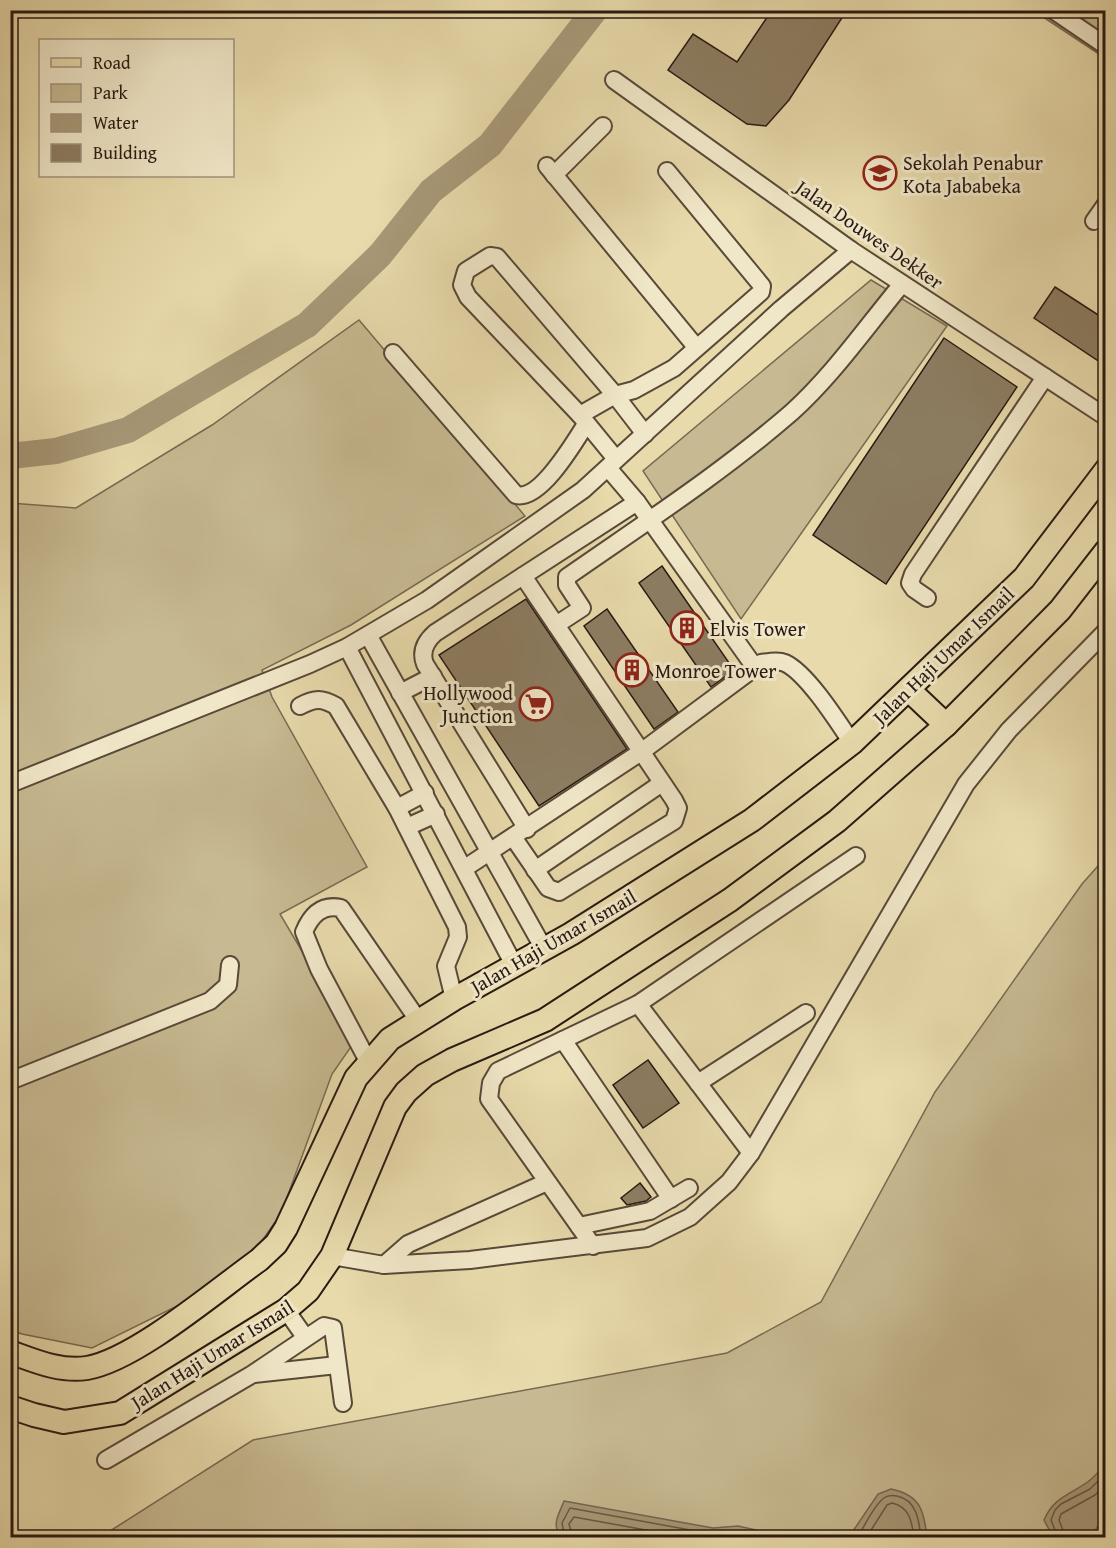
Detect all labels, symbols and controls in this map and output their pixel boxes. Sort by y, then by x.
legend [39,39,234,177]
text: Road [93,49,131,76]
text: Park [93,79,129,106]
text: Water [93,109,139,136]
text: Building [93,139,157,166]
place label: Sekolah Penabur Kota Jababeka [903,148,1043,200]
school or university icon: Sekolah Penabur Kota Jababeka [862,155,898,191]
street label: Jalan Douwes Dekker [788,170,950,296]
street label: Jalan Haji Umar Ismail [863,579,1021,733]
building icon: Elvis Tower [669,610,705,646]
place label: Elvis Tower [710,614,805,643]
building icon: Monroe Tower [614,652,650,688]
place label: Monroe Tower [655,656,777,685]
place label: Hollywood Junction [423,678,513,730]
supermarket icon: Hollywood Junction [518,686,554,722]
street label: Jalan Haji Umar Ismail [462,881,642,1002]
street label: Jalan Haji Umar Ismail [122,1292,299,1418]

